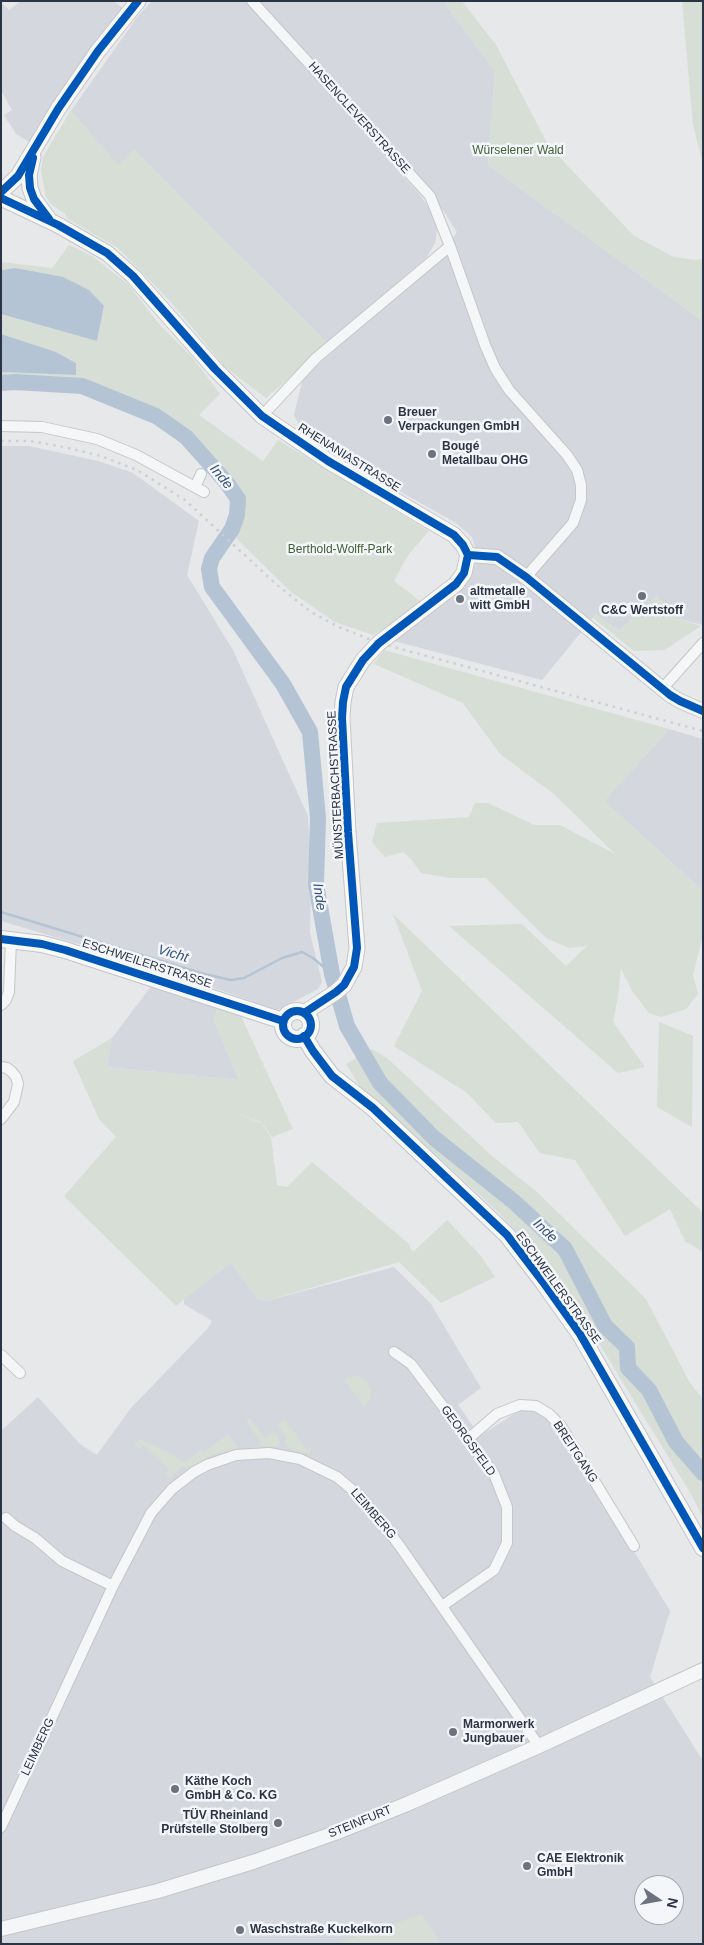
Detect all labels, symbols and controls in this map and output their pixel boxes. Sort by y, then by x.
street label: HASENCLEVERSTRASSE [305,59,413,177]
park label: Würselener Wald [472,144,564,158]
place label: Breuer Verpackungen GmbH [398,406,519,434]
marker: Breuer Verpackungen GmbH [382,414,394,426]
street label: RHENANIASTRASSE [295,421,403,495]
place label: Bougé Metallbau OHG [442,440,528,468]
marker: Bougé Metallbau OHG [426,448,438,460]
water label: Inde [206,461,236,493]
park label: Berthold-Wolff-Park [288,543,392,557]
place label: altmetalle witt GmbH [470,585,530,613]
marker: C&C Wertstoff [636,590,648,602]
marker: altmetalle witt GmbH [454,593,466,605]
place label: C&C Wertstoff [601,604,683,618]
street label: MÜNSTERBACHSTRASSE [325,710,347,860]
water label: Inde [309,882,329,912]
street label: ESCHWEILERSTRASSE [80,936,214,992]
water label: Vicht [156,941,190,967]
water label: Inde [529,1216,561,1246]
street label: ESCHWEILERSTRASSE [512,1229,604,1347]
street label: GEORGSFELD [438,1403,498,1479]
street label: BREITGANG [550,1418,600,1486]
street label: LEIMBERG [347,1486,399,1542]
street label: LEIMBERG [18,1716,58,1778]
place label: Marmorwerk Jungbauer [463,1718,534,1746]
marker: Marmorwerk Jungbauer [447,1726,459,1738]
place label: Käthe Koch GmbH & Co. KG [185,1775,277,1803]
marker: Käthe Koch GmbH & Co. KG [169,1783,181,1795]
street label: STEINFURT [326,1803,394,1841]
place label: TÜV Rheinland Prüfstelle Stolberg [161,1809,268,1837]
marker: TÜV Rheinland Prüfstelle Stolberg [272,1817,284,1829]
place label: CAE Elektronik GmbH [537,1852,624,1880]
marker: CAE Elektronik GmbH [521,1860,533,1872]
north arrow [634,1875,684,1925]
text: N [664,1896,682,1910]
place label: Waschstraße Kuckelkorn [250,1923,393,1937]
marker: Waschstraße Kuckelkorn [234,1924,246,1936]

